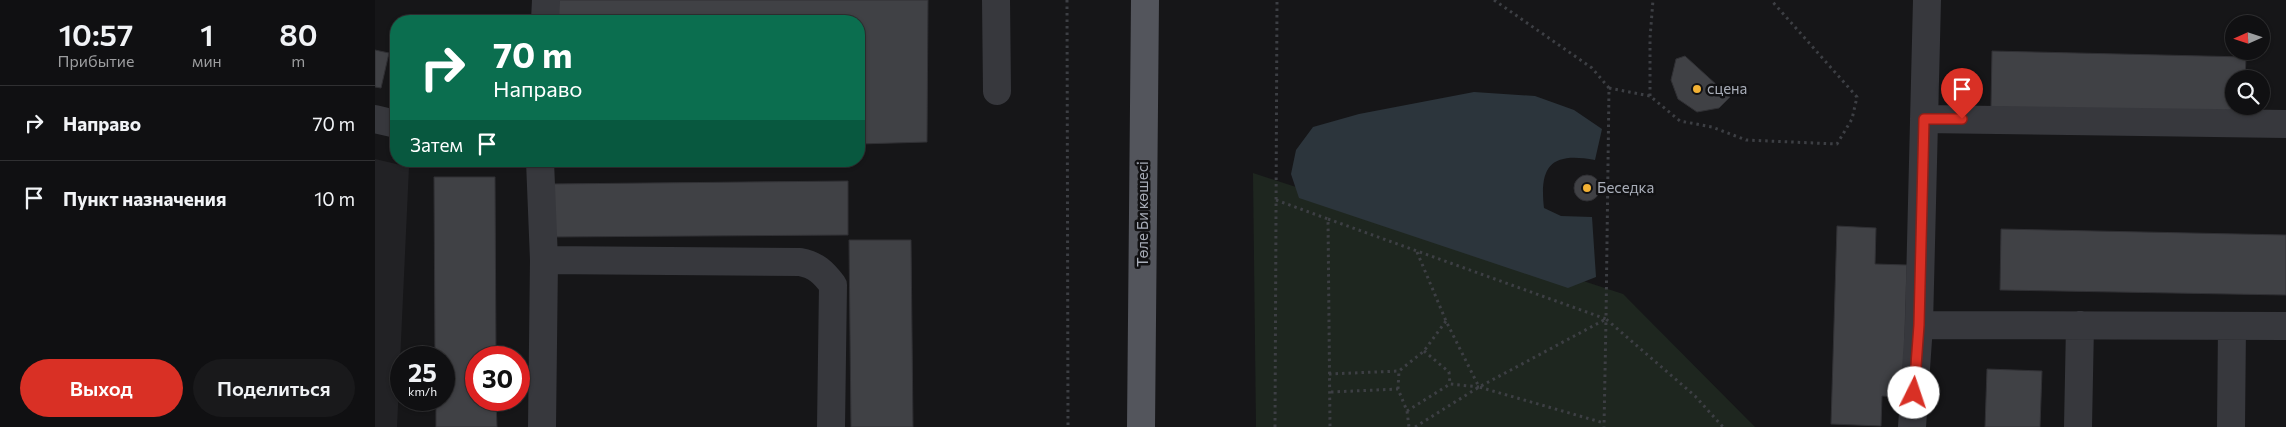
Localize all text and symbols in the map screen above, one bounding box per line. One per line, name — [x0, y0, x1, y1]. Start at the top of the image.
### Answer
text: 10:57 — [59, 15, 133, 52]
text: 1 — [200, 15, 214, 52]
text: 80 — [279, 15, 317, 52]
north arrow — [2225, 15, 2270, 60]
map controls — [2225, 15, 2270, 115]
text: 70 m — [493, 32, 573, 75]
icon: right — [410, 35, 475, 100]
text: Прибытие — [58, 51, 134, 70]
text: мин — [192, 51, 222, 70]
text: m — [291, 51, 305, 70]
pin — [1941, 68, 1983, 119]
button: search — [2225, 70, 2270, 115]
text: Направо — [493, 75, 583, 102]
icon: arrive — [1948, 75, 1976, 103]
place label: сцена — [1707, 79, 1747, 97]
marker: сцена — [1691, 83, 1703, 95]
icon: right — [20, 109, 48, 137]
text: Направо — [63, 112, 141, 135]
text: 70 m — [312, 112, 355, 135]
icon: arrive — [473, 130, 501, 158]
text: Затем — [410, 133, 463, 156]
street label: Төле Би көшесі — [1133, 161, 1151, 267]
place label: Беседка — [1597, 178, 1654, 196]
marker: Беседка — [1581, 182, 1593, 194]
icon: arrive — [20, 184, 48, 212]
text: Пункт назначения — [63, 187, 226, 210]
text: 10 m — [314, 187, 355, 210]
speed limit sign: 30 — [465, 346, 530, 411]
text: 25 — [408, 357, 437, 387]
button: Выход — [20, 359, 183, 417]
button: Поделиться — [193, 359, 355, 417]
position arrow — [1887, 366, 1939, 418]
text: km/h — [408, 384, 437, 398]

